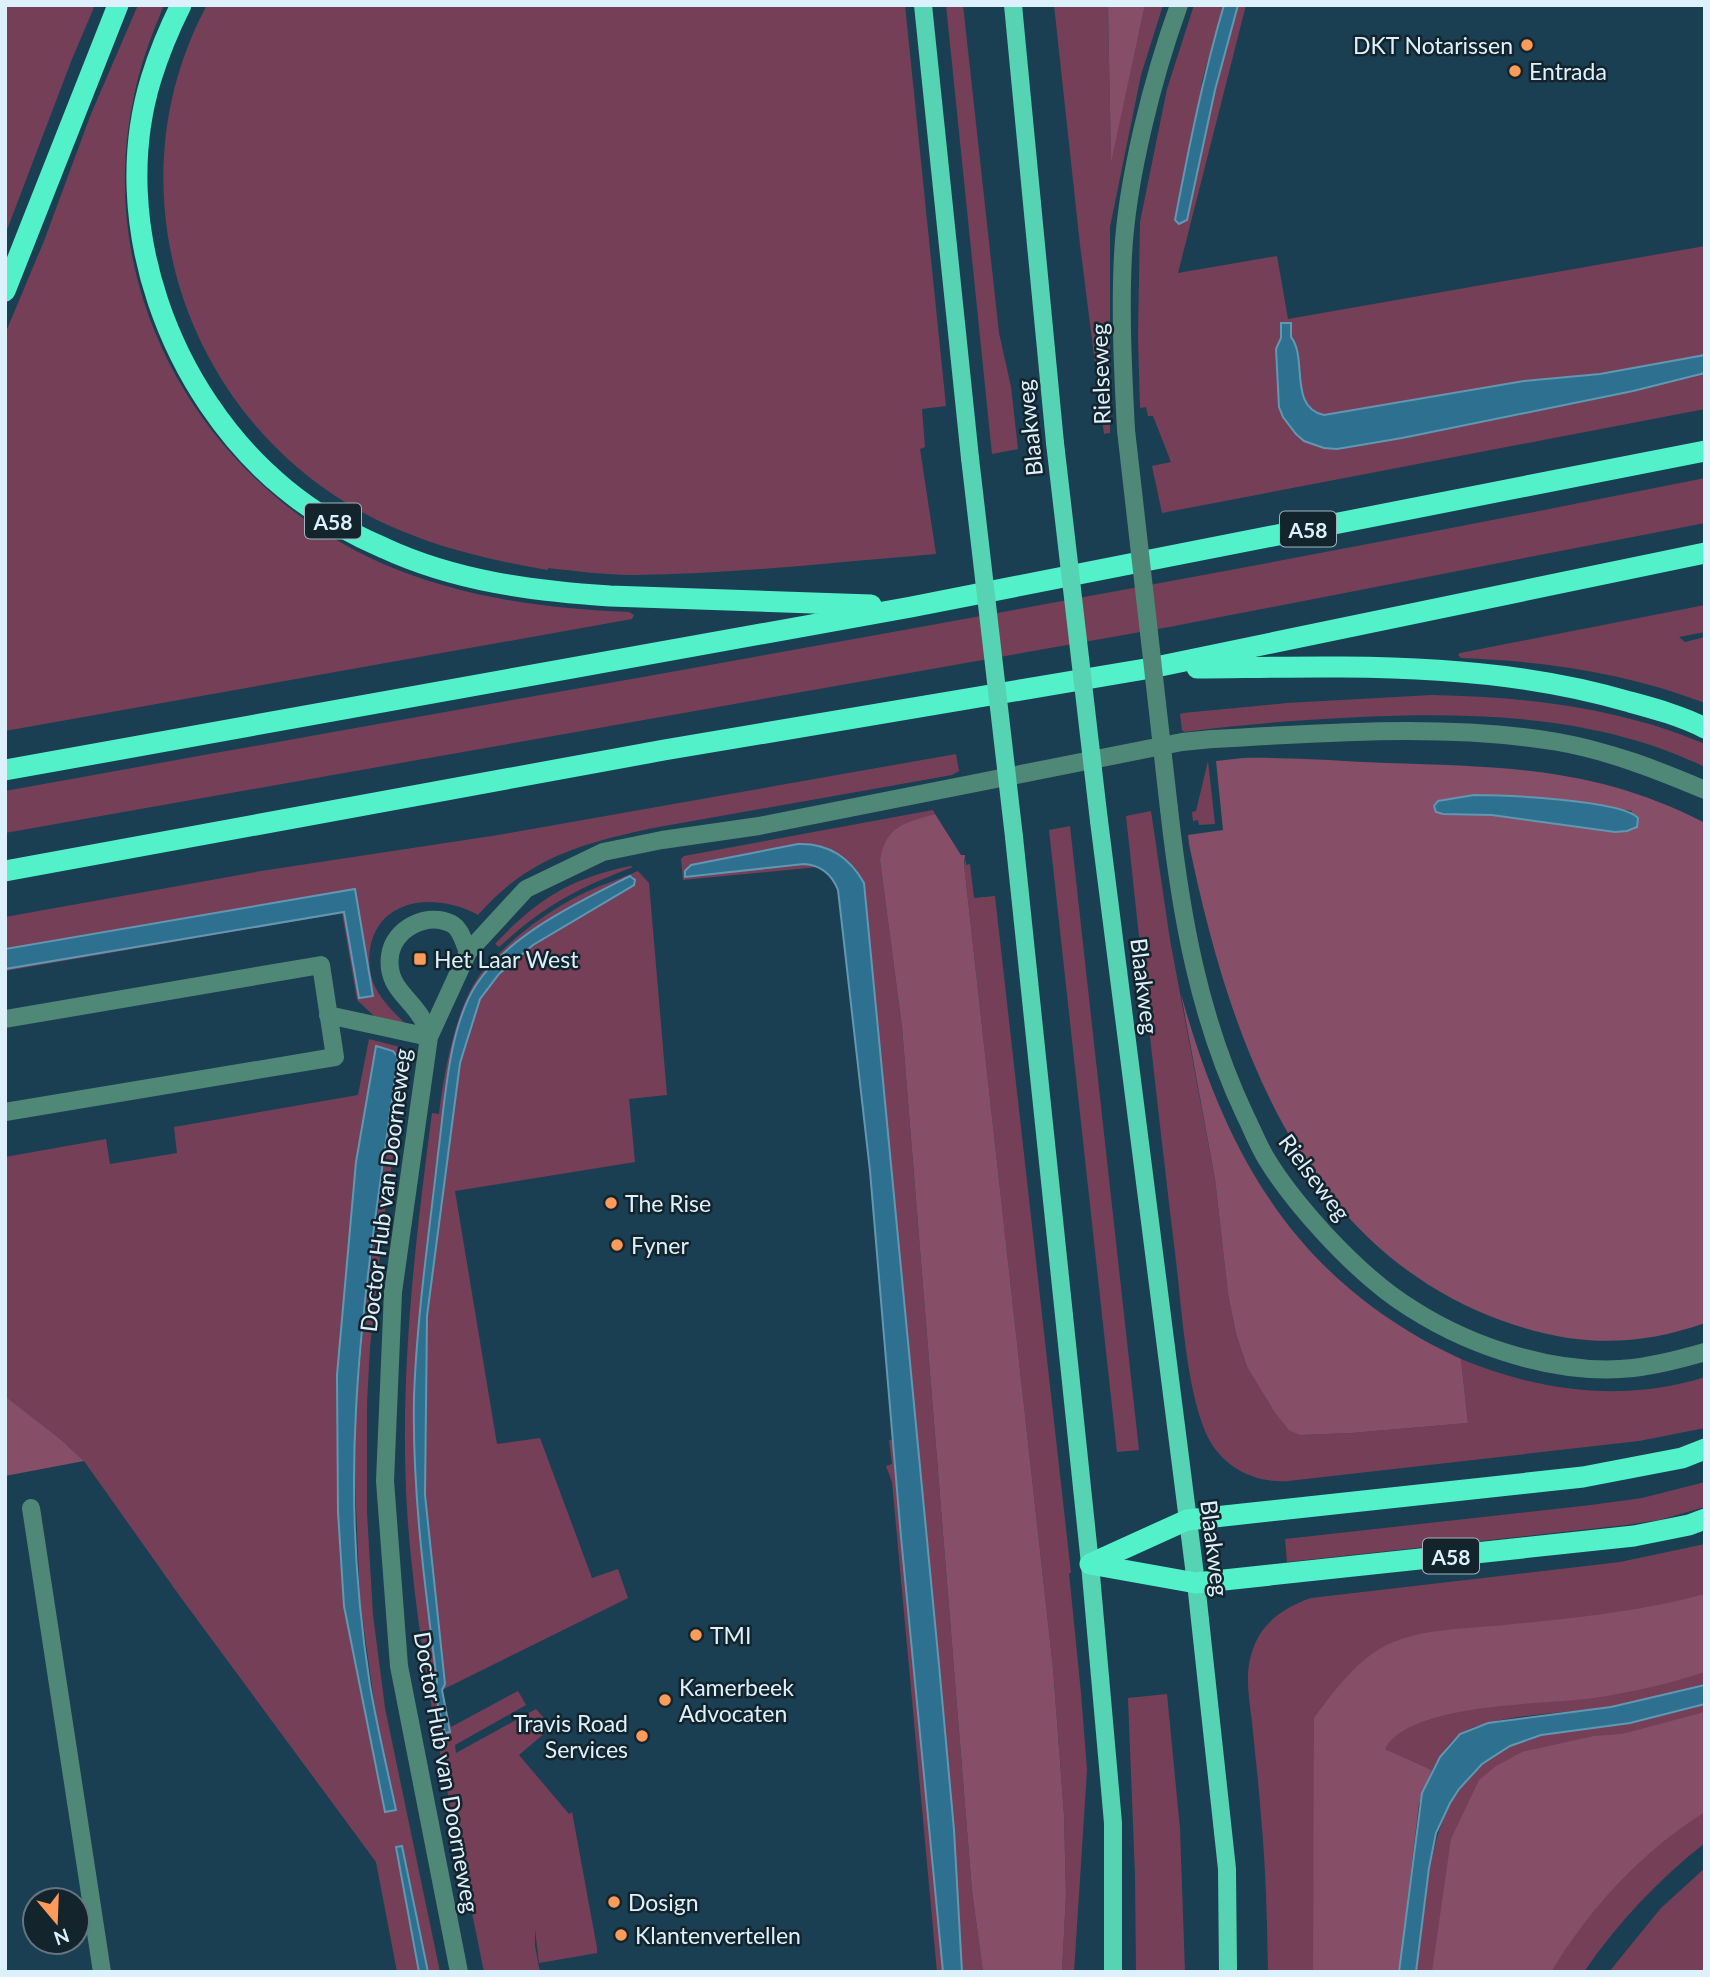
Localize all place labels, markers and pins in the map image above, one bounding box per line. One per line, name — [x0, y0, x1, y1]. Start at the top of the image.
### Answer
place label: DKT Notarissen — [1353, 31, 1513, 59]
marker: DKT Notarissen — [1519, 37, 1535, 53]
place label: Entrada — [1529, 57, 1607, 85]
marker: Entrada — [1507, 63, 1523, 79]
place label: Het Laar West — [434, 945, 579, 973]
marker: Het Laar West — [412, 951, 428, 967]
place label: The Rise — [625, 1189, 711, 1217]
marker: The Rise — [603, 1195, 619, 1211]
place label: Fyner — [631, 1231, 689, 1259]
marker: Fyner — [609, 1237, 625, 1253]
place label: TMI — [710, 1621, 751, 1649]
marker: TMI — [688, 1627, 704, 1643]
place label: Kamerbeek Advocaten — [679, 1673, 794, 1727]
marker: Kamerbeek Advocaten — [657, 1692, 673, 1708]
place label: Travis Road Services — [513, 1709, 628, 1763]
marker: Travis Road Services — [634, 1728, 650, 1744]
place label: Dosign — [628, 1888, 699, 1916]
marker: Dosign — [606, 1894, 622, 1910]
place label: Klantenvertellen — [635, 1921, 801, 1949]
marker: Klantenvertellen — [613, 1927, 629, 1943]

